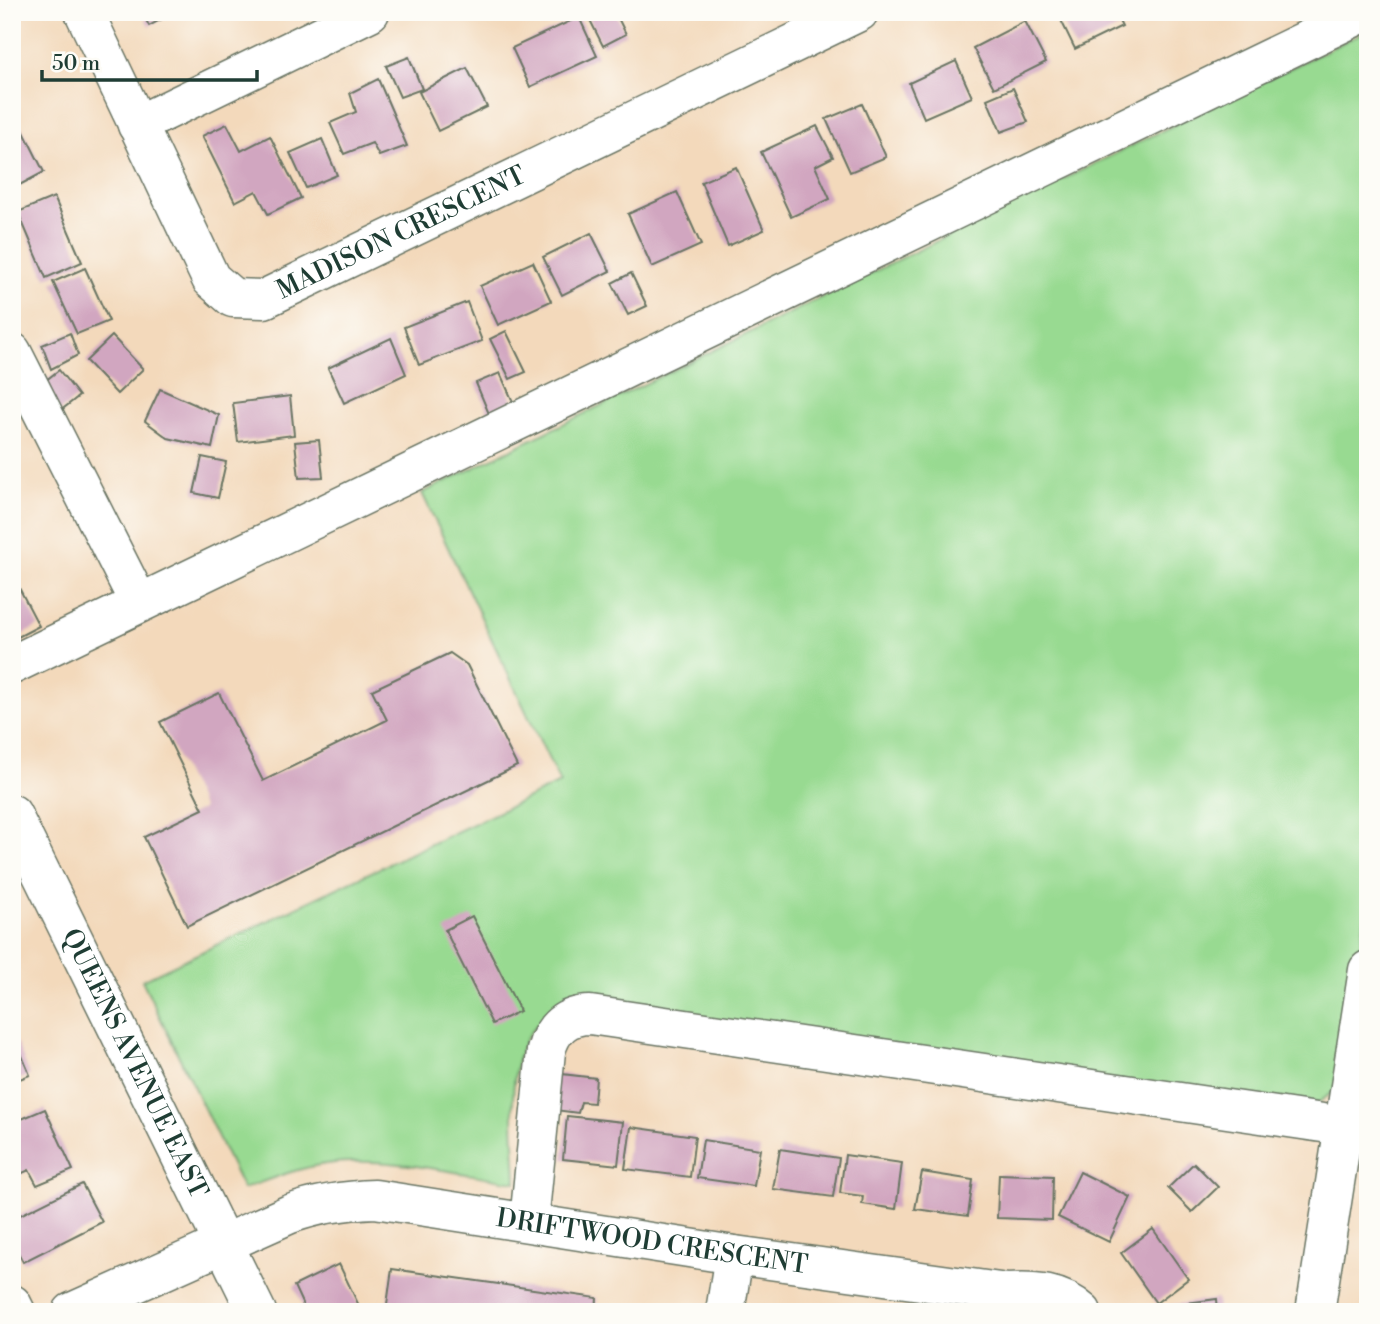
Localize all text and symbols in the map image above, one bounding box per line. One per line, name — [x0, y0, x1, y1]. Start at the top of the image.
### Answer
scale bar — [42, 38, 257, 82]
text: 50 m — [52, 51, 100, 77]
street label: MADISON CRESCENT — [271, 159, 531, 307]
street label: QUEENS AVENUE EAST — [55, 923, 215, 1204]
street label: DRIFTWOOD CRESCENT — [494, 1202, 810, 1281]

